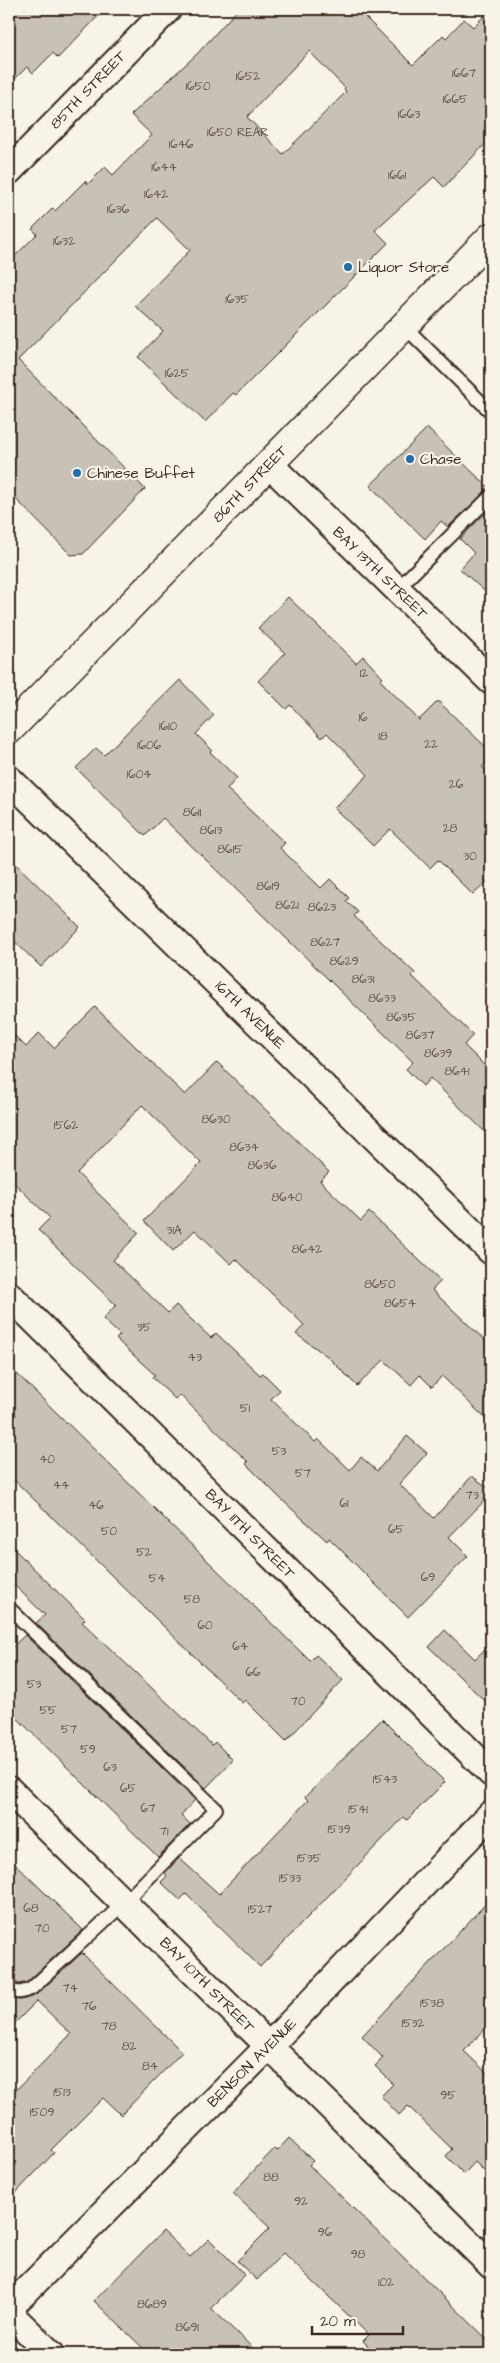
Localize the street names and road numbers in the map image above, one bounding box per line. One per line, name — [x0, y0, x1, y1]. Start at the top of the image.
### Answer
street label: 85TH STREET — [45, 46, 131, 134]
street label: 86TH STREET — [208, 440, 293, 527]
street label: BAY 13TH STREET — [328, 522, 433, 624]
street label: 16TH AVENUE — [210, 976, 290, 1054]
street label: BAY 11TH STREET — [200, 1484, 300, 1584]
street label: BAY 10TH STREET — [155, 1933, 260, 2038]
street label: BENSON AVENUE — [203, 2014, 301, 2112]

